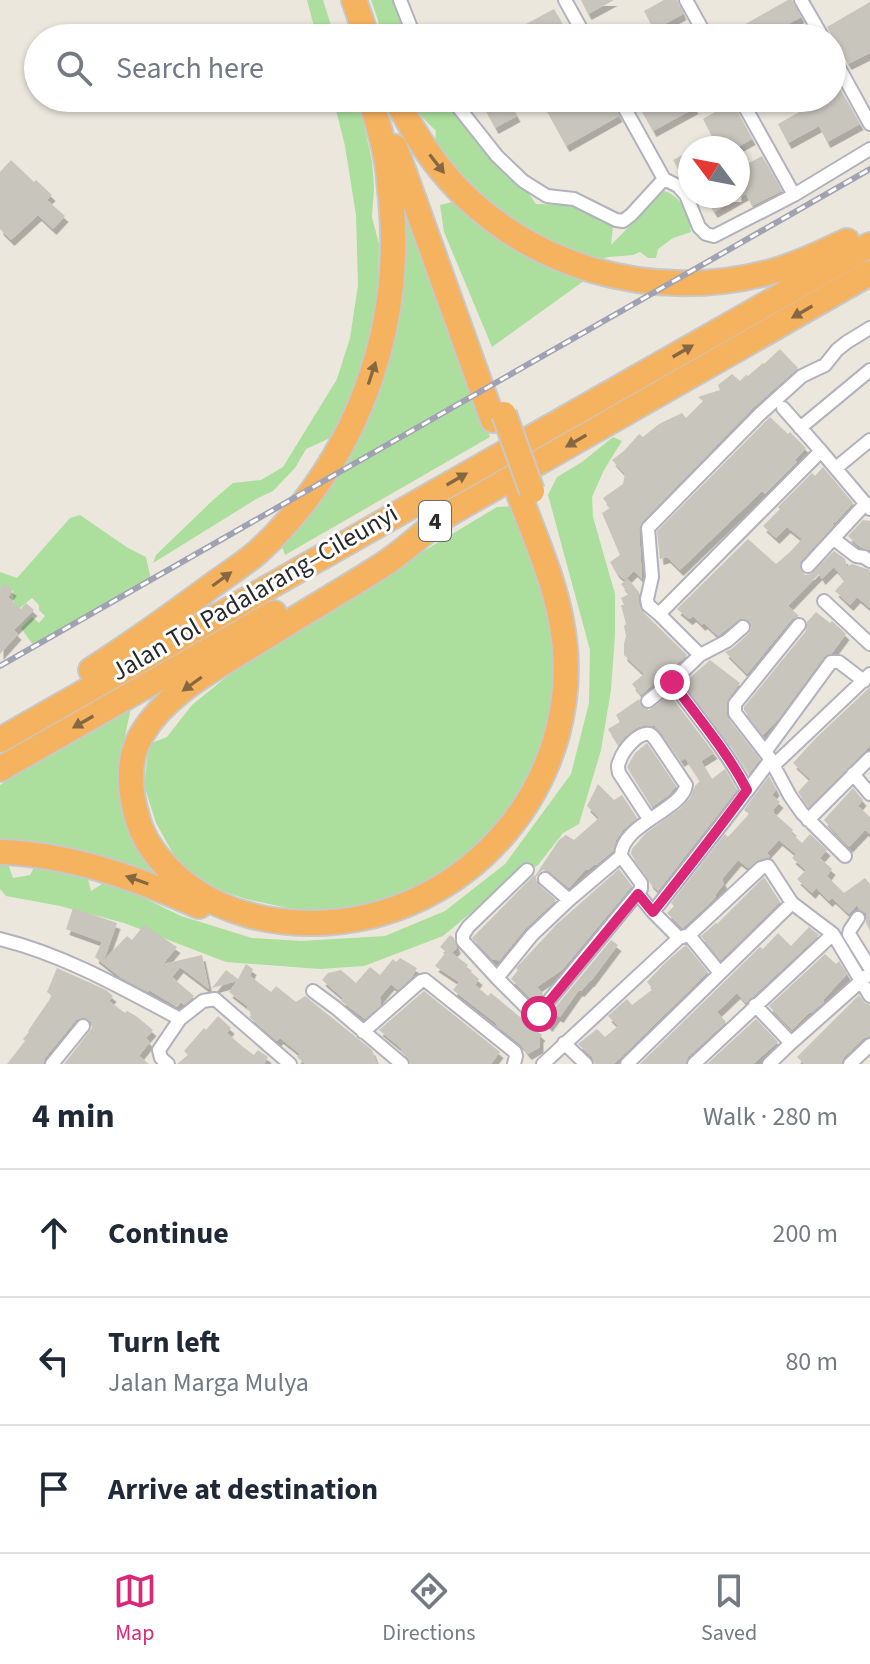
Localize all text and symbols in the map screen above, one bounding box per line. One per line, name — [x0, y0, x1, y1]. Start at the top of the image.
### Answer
search box — [24, 24, 846, 112]
icon: search — [52, 46, 96, 90]
text: Search here — [116, 47, 264, 90]
north arrow — [678, 136, 750, 208]
one-way arrow — [428, 154, 444, 174]
one-way arrow — [791, 305, 813, 319]
one-way arrow — [672, 344, 694, 358]
one-way arrow — [367, 361, 379, 385]
one-way arrow — [565, 434, 588, 448]
one-way arrow — [446, 472, 468, 486]
street label: Jalan Tol Padalarang–Cileunyi — [104, 495, 405, 690]
road number: 4 — [419, 501, 451, 541]
one-way arrow — [211, 571, 232, 587]
route end — [654, 664, 690, 700]
one-way arrow — [181, 676, 202, 691]
one-way arrow — [72, 715, 94, 729]
one-way arrow — [124, 874, 148, 886]
route start — [521, 996, 557, 1032]
text: 4 min — [32, 1092, 115, 1141]
text: Walk · 280 m — [703, 1098, 838, 1135]
icon: ahead — [32, 1211, 76, 1255]
text: Continue — [108, 1212, 229, 1255]
text: 200 m — [772, 1215, 838, 1252]
text: Turn left — [108, 1321, 220, 1364]
icon: left — [32, 1339, 76, 1383]
text: 80 m — [785, 1343, 838, 1380]
text: Jalan Marga Mulya — [108, 1364, 309, 1401]
icon: arrive — [32, 1467, 76, 1511]
text: Arrive at destination — [108, 1468, 378, 1511]
tab: Map — [113, 1569, 157, 1649]
tab: Directions — [382, 1569, 475, 1649]
tab: Saved — [701, 1569, 757, 1649]

